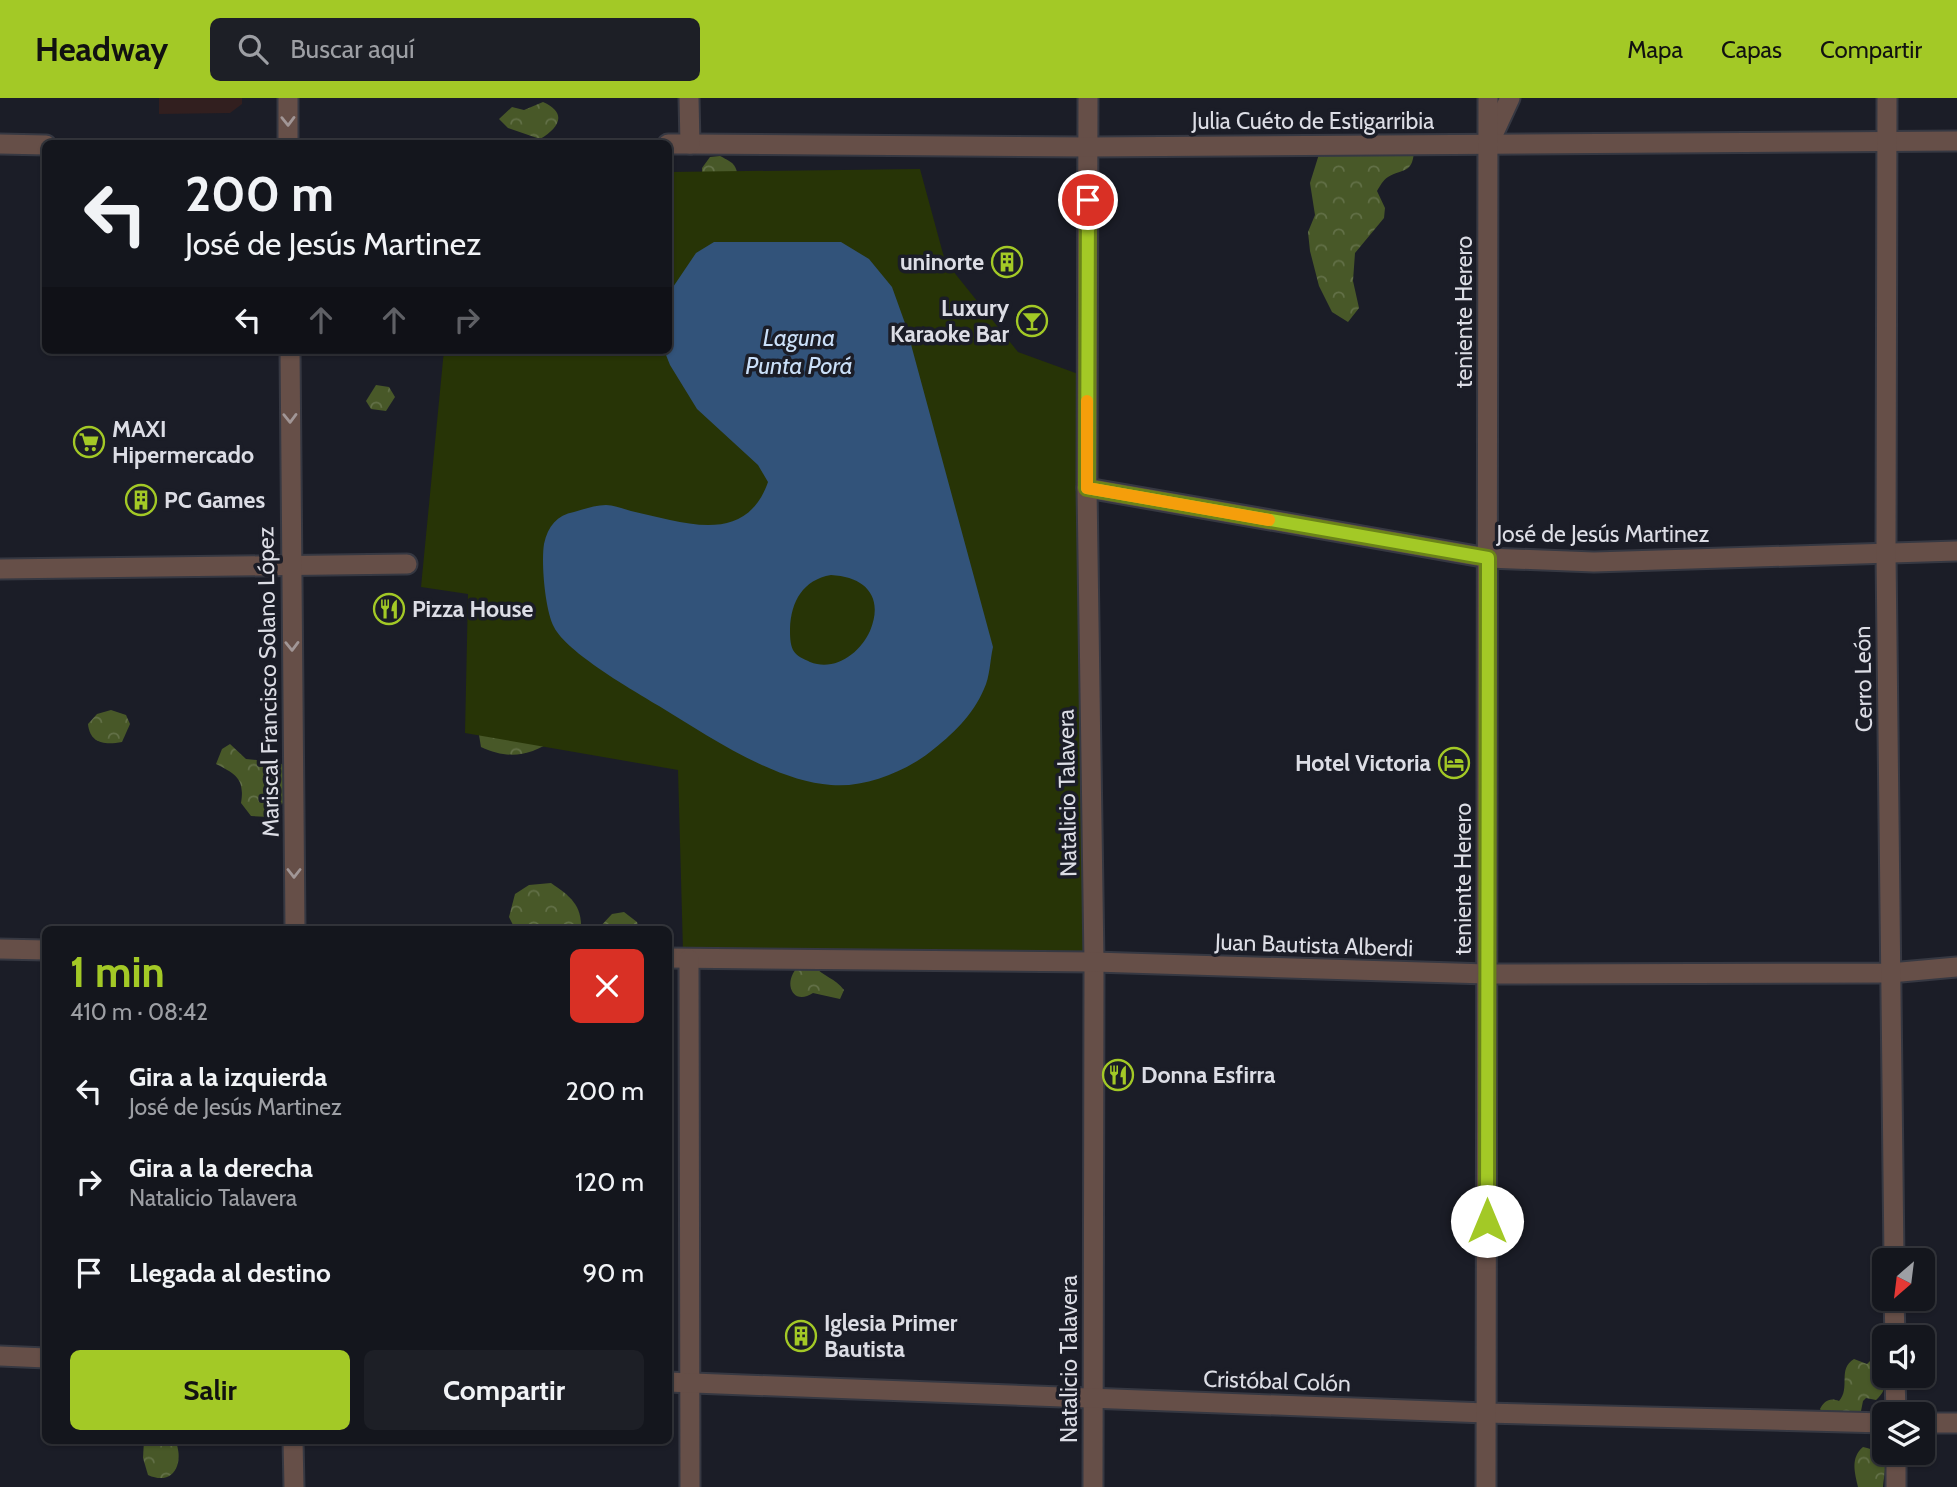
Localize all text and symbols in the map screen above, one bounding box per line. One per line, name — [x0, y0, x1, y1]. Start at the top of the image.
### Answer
search box — [210, 18, 700, 81]
text: Headway — [35, 29, 168, 69]
icon: search — [234, 30, 272, 68]
text: Buscar aquí — [290, 33, 414, 65]
text: Mapa — [1627, 35, 1683, 64]
text: Capas — [1721, 35, 1782, 64]
text: Compartir — [1820, 35, 1922, 64]
street label: Julia Cuéto de Estigarribia — [1191, 107, 1434, 135]
one-way arrow — [280, 116, 296, 127]
text: 200 m — [185, 164, 334, 223]
icon: left — [70, 168, 161, 259]
pin — [1058, 170, 1118, 230]
icon: arrive — [1069, 181, 1107, 219]
text: José de Jesús Martinez — [185, 224, 481, 263]
street label: teniente Herero — [1450, 236, 1478, 388]
building icon: uninorte — [990, 245, 1024, 279]
place label: uninorte — [900, 248, 984, 276]
place label: Luxury Karaoke Bar — [890, 294, 1010, 348]
icon: left — [229, 301, 267, 339]
icon: ahead — [302, 301, 340, 339]
icon: ahead — [375, 301, 413, 339]
icon: right — [448, 301, 486, 339]
bar icon: Luxury Karaoke Bar — [1015, 304, 1049, 338]
water label: Laguna Punta Porá — [745, 323, 853, 380]
one-way arrow — [282, 413, 298, 424]
place label: MAXI Hipermercado — [112, 415, 254, 469]
supermarket icon: MAXI Hipermercado — [72, 425, 106, 459]
building icon: PC Games — [124, 483, 158, 517]
place label: PC Games — [164, 486, 265, 514]
street label: José de Jesús Martinez — [1496, 520, 1710, 548]
street label: Mariscal Francisco Solano López — [251, 526, 285, 838]
restaurant icon: Pizza House — [372, 592, 406, 626]
place label: Pizza House — [412, 595, 533, 623]
street label: Cerro León — [1848, 626, 1878, 732]
one-way arrow — [284, 641, 300, 651]
street label: Natalicio Talavera — [1052, 709, 1082, 877]
hotel icon: Hotel Victoria — [1437, 746, 1471, 780]
place label: Hotel Victoria — [1295, 749, 1432, 777]
street label: teniente Herero — [1449, 803, 1477, 955]
one-way arrow — [286, 868, 302, 879]
street label: Juan Bautista Alberdi — [1213, 928, 1414, 962]
text: 1 min — [70, 946, 165, 998]
button: close — [570, 949, 644, 1023]
text: 410 m · 08:42 — [70, 998, 208, 1026]
restaurant icon: Donna Esfirra — [1101, 1058, 1135, 1092]
text: Gira a la izquierda — [129, 1061, 327, 1093]
place label: Donna Esfirra — [1141, 1061, 1276, 1089]
icon: left — [70, 1072, 108, 1110]
text: 200 m — [565, 1075, 644, 1107]
text: José de Jesús Martinez — [129, 1093, 342, 1121]
text: Gira a la derecha — [129, 1152, 313, 1184]
icon: right — [70, 1163, 108, 1201]
text: 120 m — [575, 1166, 644, 1198]
text: Natalicio Talavera — [129, 1184, 297, 1212]
position arrow — [1450, 1184, 1524, 1258]
north arrow — [1872, 1248, 1936, 1311]
map controls — [1872, 1248, 1935, 1465]
icon: arrive — [70, 1254, 108, 1292]
text: Llegada al destino — [129, 1257, 331, 1289]
text: 90 m — [582, 1257, 644, 1289]
street label: Natalicio Talavera — [1055, 1275, 1083, 1443]
place label: Iglesia Primer Bautista — [824, 1309, 958, 1363]
building icon: Iglesia Primer Bautista — [784, 1319, 818, 1353]
button: sound — [1872, 1325, 1935, 1388]
button: Salir — [70, 1350, 350, 1430]
button: Compartir — [364, 1350, 644, 1430]
street label: Cristóbal Colón — [1203, 1364, 1351, 1398]
button: layers — [1872, 1402, 1935, 1465]

